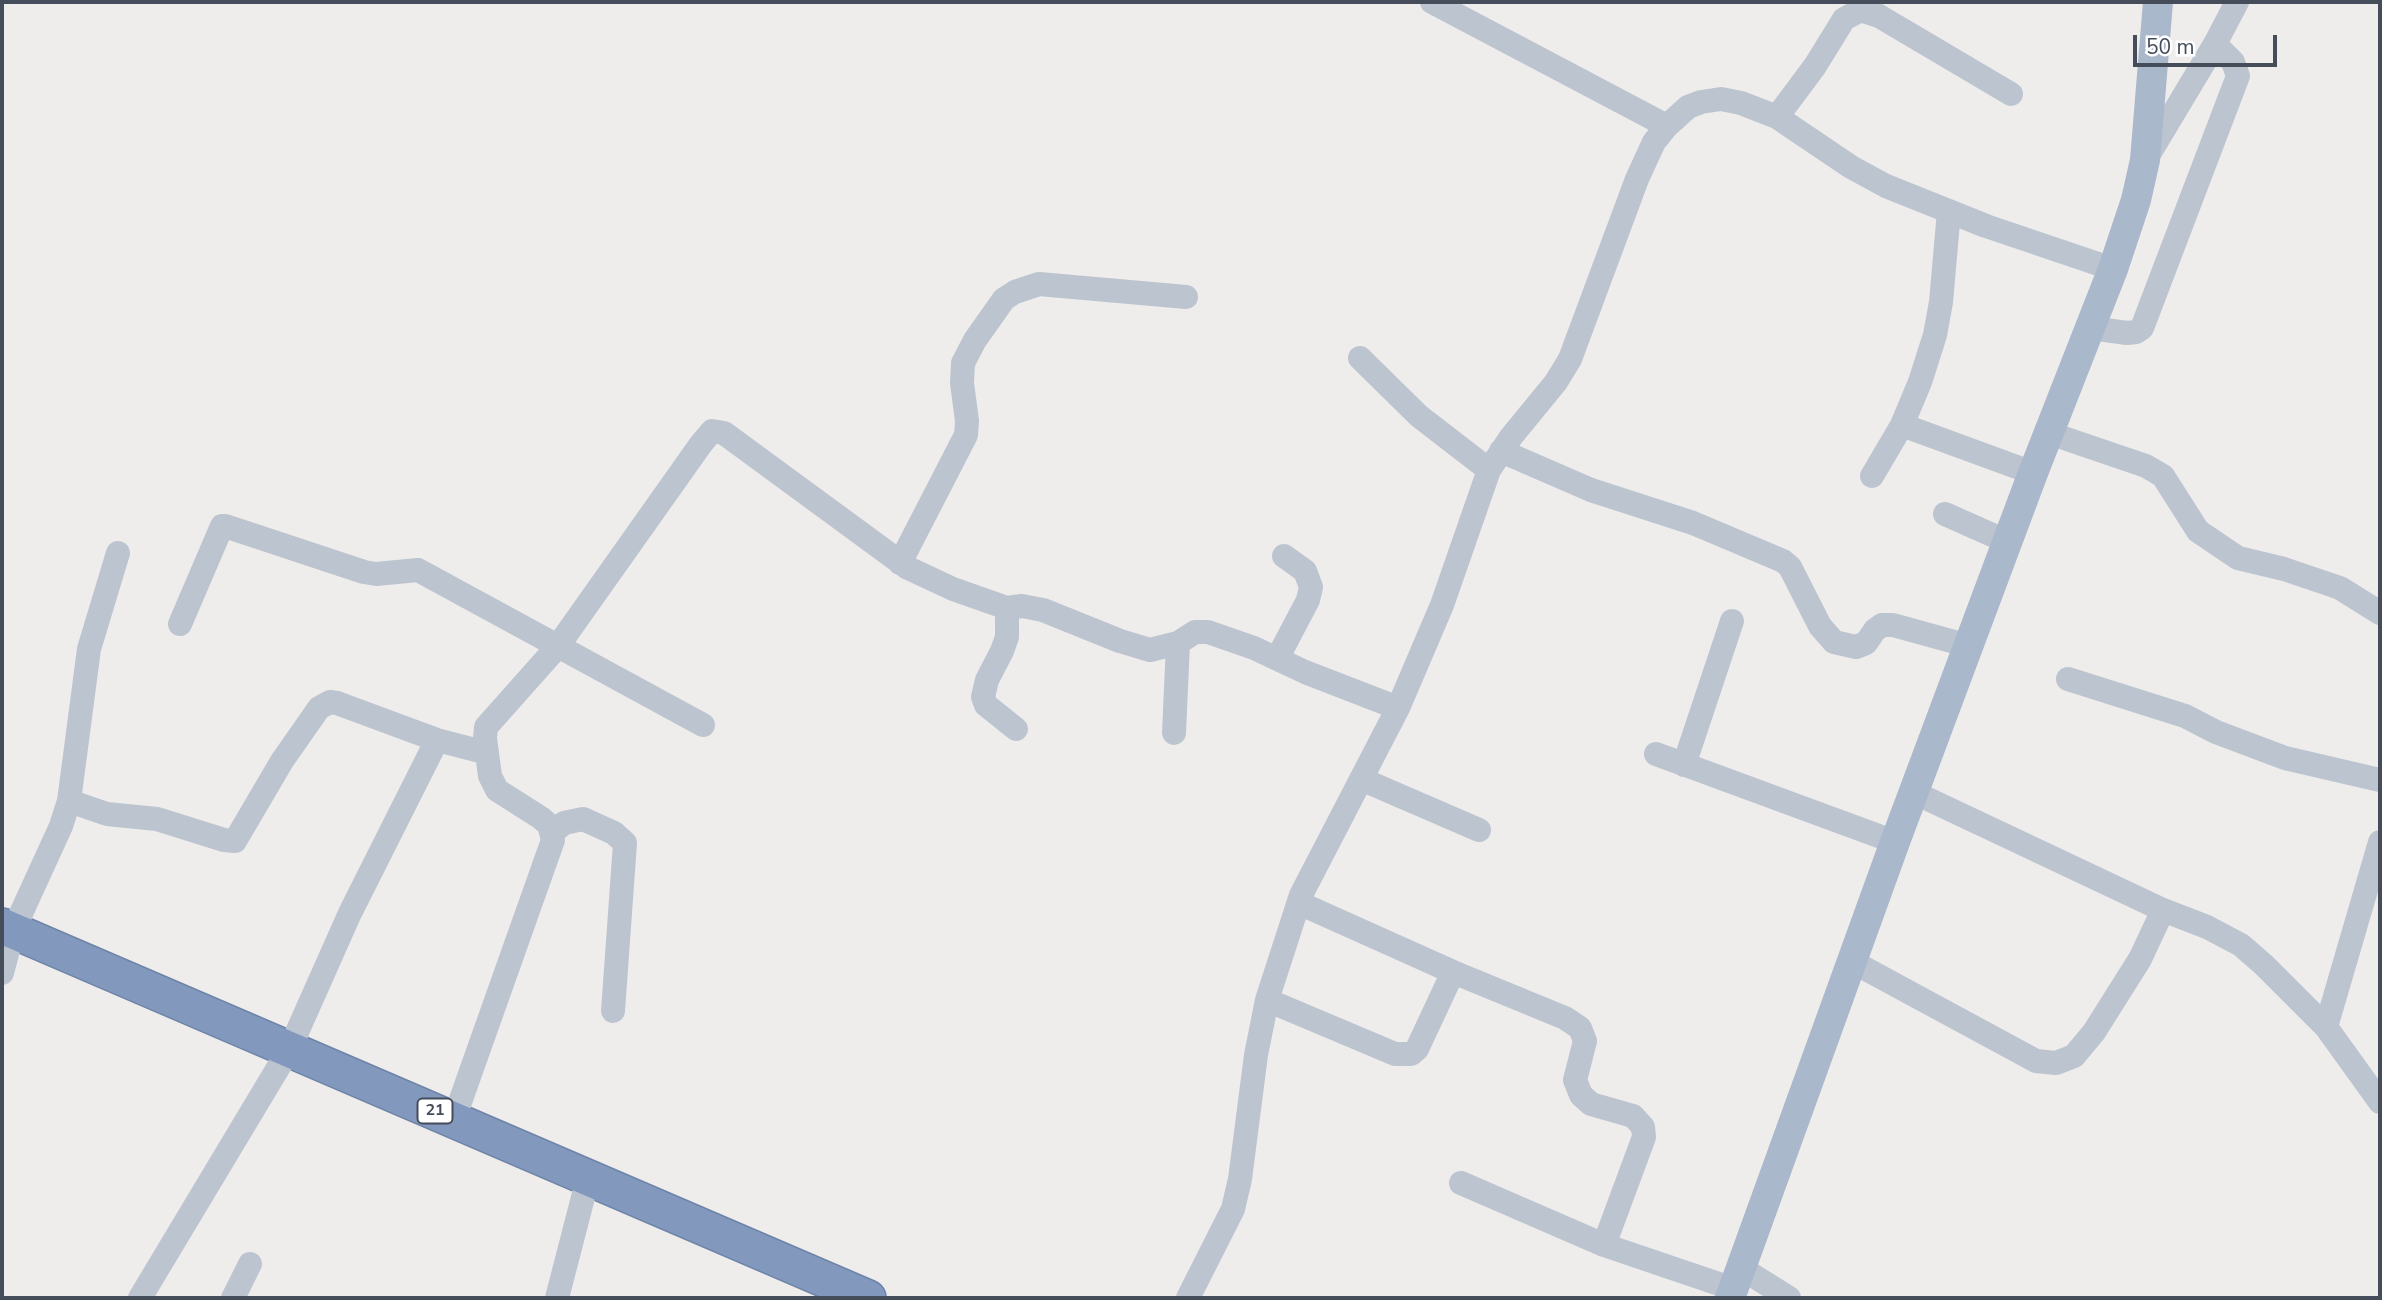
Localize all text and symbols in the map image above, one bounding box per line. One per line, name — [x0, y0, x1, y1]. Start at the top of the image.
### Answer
scale bar — [2137, 21, 2280, 65]
text: 50 m — [2146, 33, 2195, 61]
road number: 21 — [418, 1098, 452, 1124]

